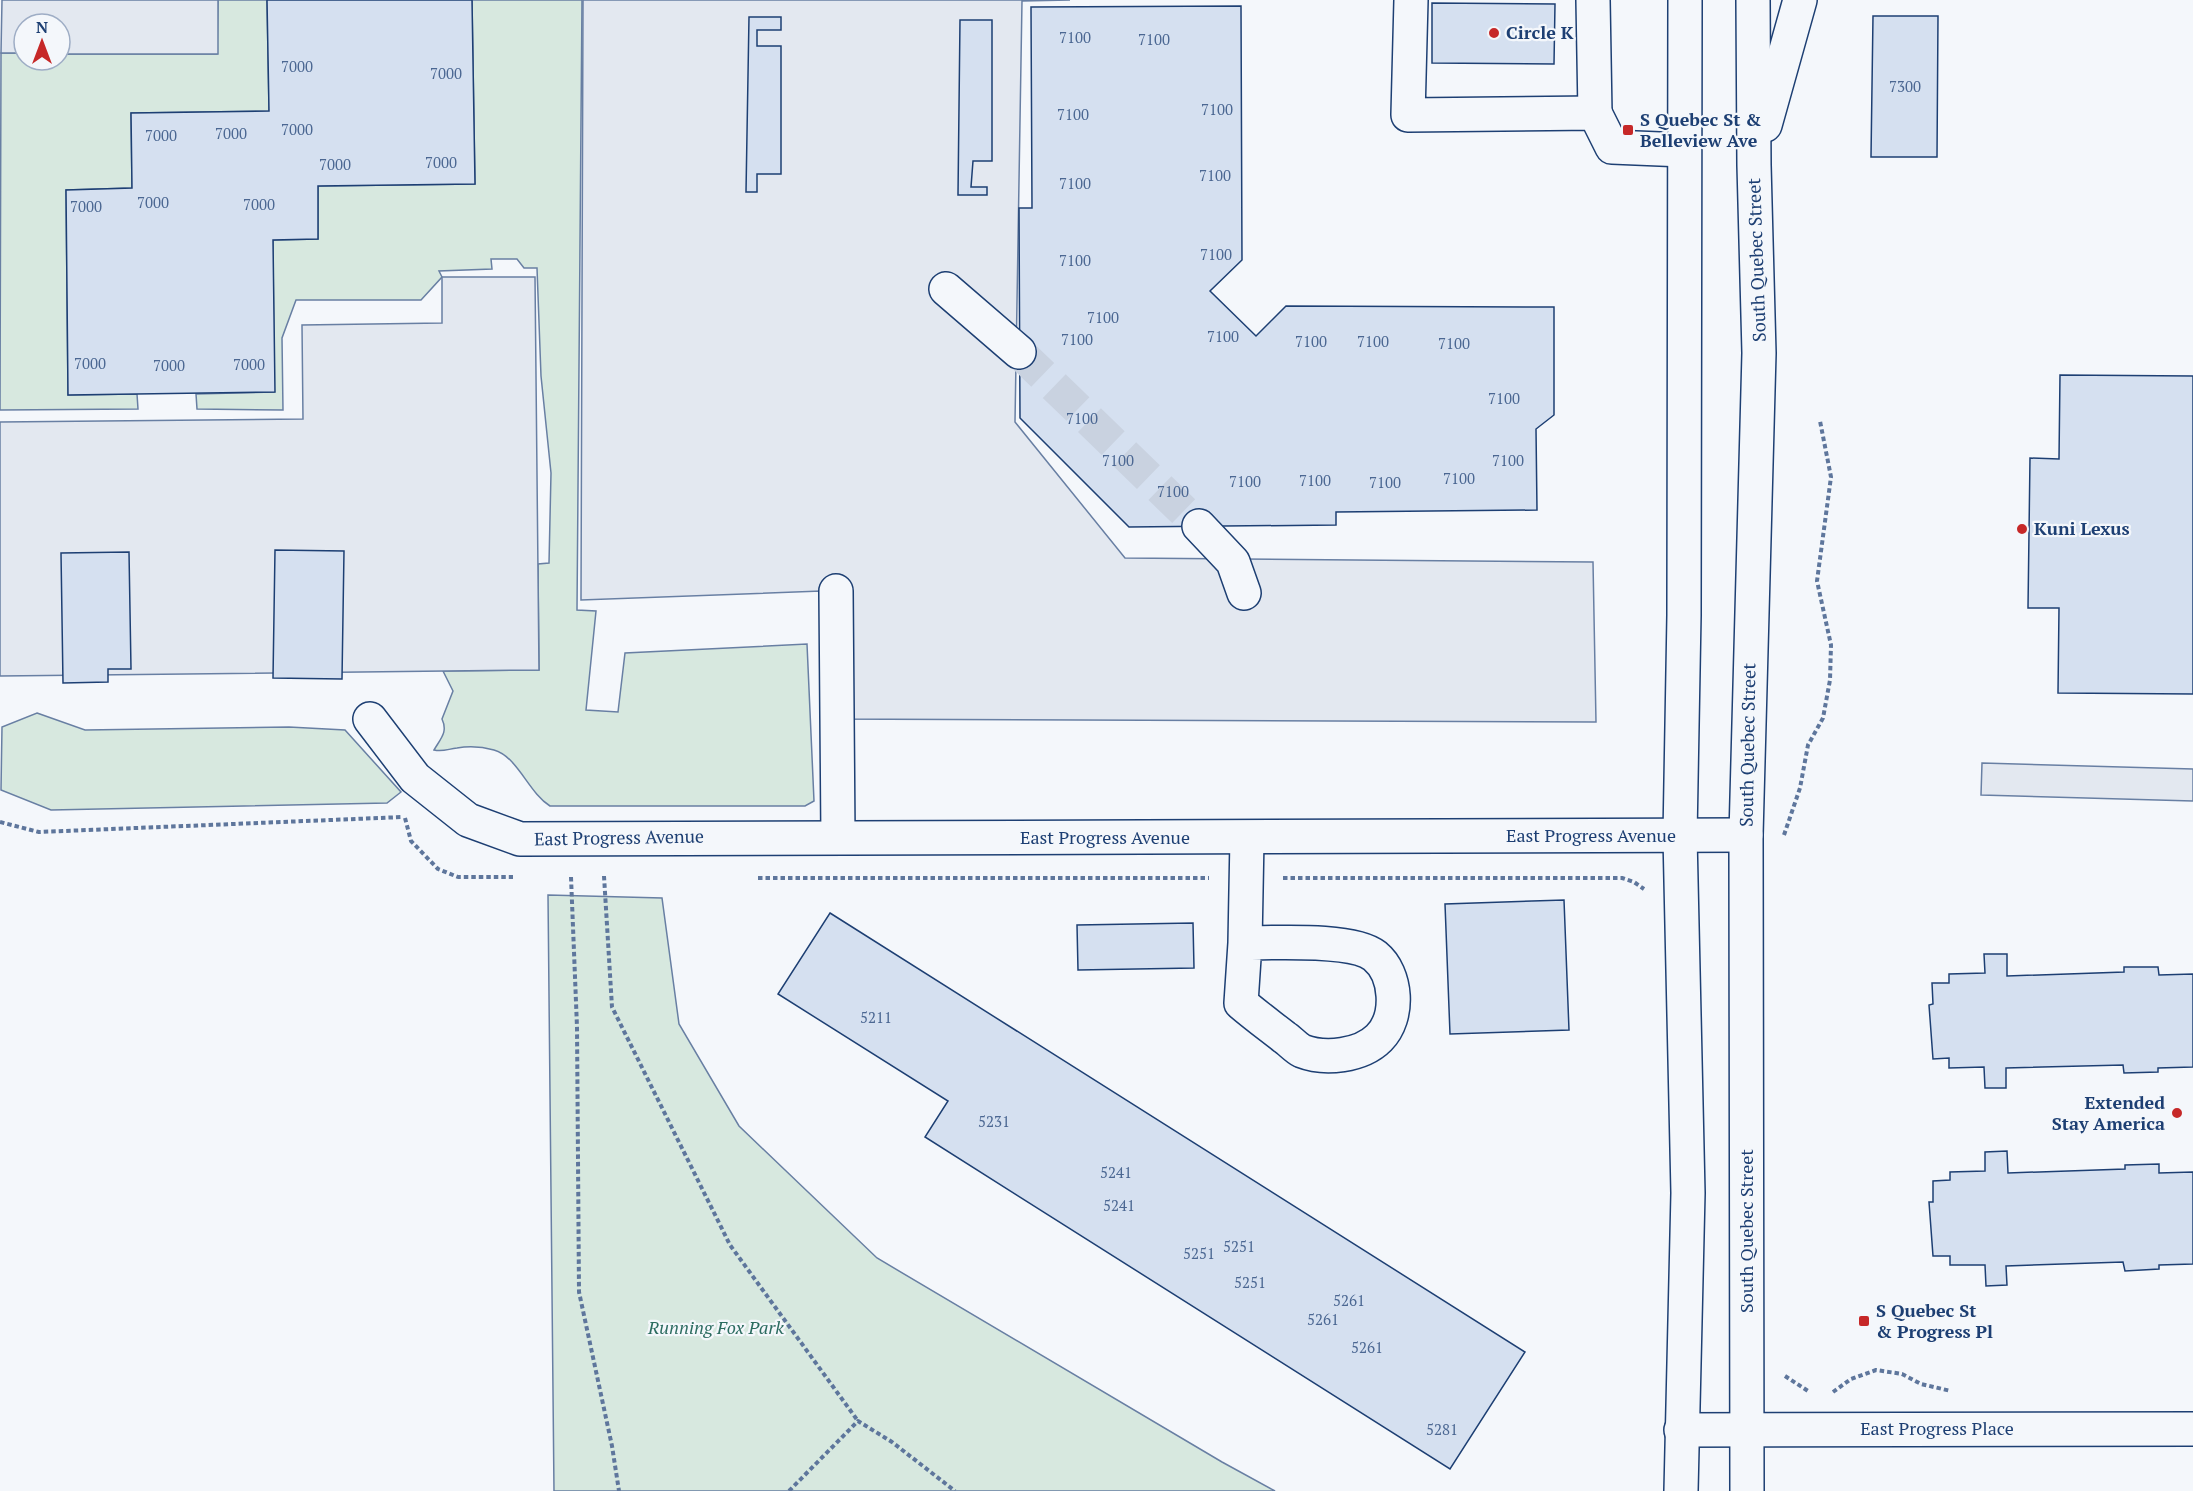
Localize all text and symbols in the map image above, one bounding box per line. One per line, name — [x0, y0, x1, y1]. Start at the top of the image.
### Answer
north arrow — [12, 12, 72, 72]
text: N — [36, 16, 48, 38]
place label: Circle K — [1506, 20, 1574, 44]
marker: Circle K — [1487, 26, 1501, 40]
house number: 7100 — [1059, 27, 1091, 47]
house number: 7100 — [1138, 29, 1170, 49]
house number: 7000 — [281, 56, 313, 76]
house number: 7000 — [430, 63, 462, 83]
house number: 7300 — [1889, 76, 1921, 96]
house number: 7100 — [1201, 99, 1233, 119]
house number: 7100 — [1057, 104, 1089, 124]
place label: S Quebec St & Belleview Ave — [1640, 107, 1761, 152]
house number: 7000 — [281, 119, 313, 139]
house number: 7000 — [215, 123, 247, 143]
marker: S Quebec St & Belleview Ave — [1621, 123, 1635, 137]
house number: 7000 — [145, 125, 177, 145]
house number: 7000 — [425, 152, 457, 172]
house number: 7000 — [319, 154, 351, 174]
house number: 7100 — [1199, 165, 1231, 185]
house number: 7100 — [1059, 173, 1091, 193]
street label: South Quebec Street — [1741, 177, 1771, 342]
house number: 7000 — [137, 192, 169, 212]
house number: 7000 — [243, 194, 275, 214]
house number: 7000 — [70, 196, 102, 216]
house number: 7100 — [1200, 244, 1232, 264]
house number: 7100 — [1059, 250, 1091, 270]
house number: 7100 — [1087, 307, 1119, 327]
house number: 7100 — [1207, 326, 1239, 346]
house number: 7100 — [1061, 329, 1093, 349]
house number: 7100 — [1295, 331, 1327, 351]
house number: 7100 — [1357, 331, 1389, 351]
house number: 7100 — [1438, 333, 1470, 353]
house number: 7000 — [74, 353, 106, 373]
house number: 7000 — [233, 354, 265, 374]
house number: 7000 — [153, 355, 185, 375]
house number: 7100 — [1488, 388, 1520, 408]
house number: 7100 — [1066, 408, 1098, 428]
house number: 7100 — [1102, 450, 1134, 470]
house number: 7100 — [1492, 450, 1524, 470]
house number: 7100 — [1443, 468, 1475, 488]
house number: 7100 — [1299, 470, 1331, 490]
house number: 7100 — [1229, 471, 1261, 491]
house number: 7100 — [1369, 472, 1401, 492]
house number: 7100 — [1157, 481, 1189, 501]
place label: Kuni Lexus — [2034, 516, 2130, 540]
marker: Kuni Lexus — [2015, 522, 2029, 536]
street label: South Quebec Street — [1734, 663, 1760, 827]
street label: East Progress Avenue — [1506, 823, 1676, 847]
street label: East Progress Avenue — [534, 824, 704, 850]
street label: East Progress Avenue — [1020, 825, 1190, 849]
house number: 5211 — [860, 1007, 892, 1027]
place label: Extended Stay America — [2052, 1090, 2165, 1135]
marker: Extended Stay America — [2170, 1106, 2184, 1120]
house number: 5231 — [978, 1111, 1010, 1131]
street label: South Quebec Street — [1734, 1149, 1758, 1313]
house number: 5241 — [1100, 1162, 1132, 1182]
house number: 5241 — [1103, 1195, 1135, 1215]
house number: 5251 — [1223, 1236, 1255, 1256]
house number: 5251 — [1183, 1243, 1215, 1263]
house number: 5251 — [1234, 1272, 1266, 1292]
house number: 5261 — [1333, 1290, 1365, 1310]
place label: S Quebec St & Progress Pl — [1876, 1298, 1993, 1343]
house number: 5261 — [1307, 1309, 1339, 1329]
marker: S Quebec St & Progress Pl — [1857, 1314, 1871, 1328]
park label: Running Fox Park — [647, 1315, 784, 1339]
house number: 5261 — [1351, 1337, 1383, 1357]
street label: East Progress Place — [1860, 1416, 2014, 1440]
house number: 5281 — [1426, 1419, 1458, 1439]

